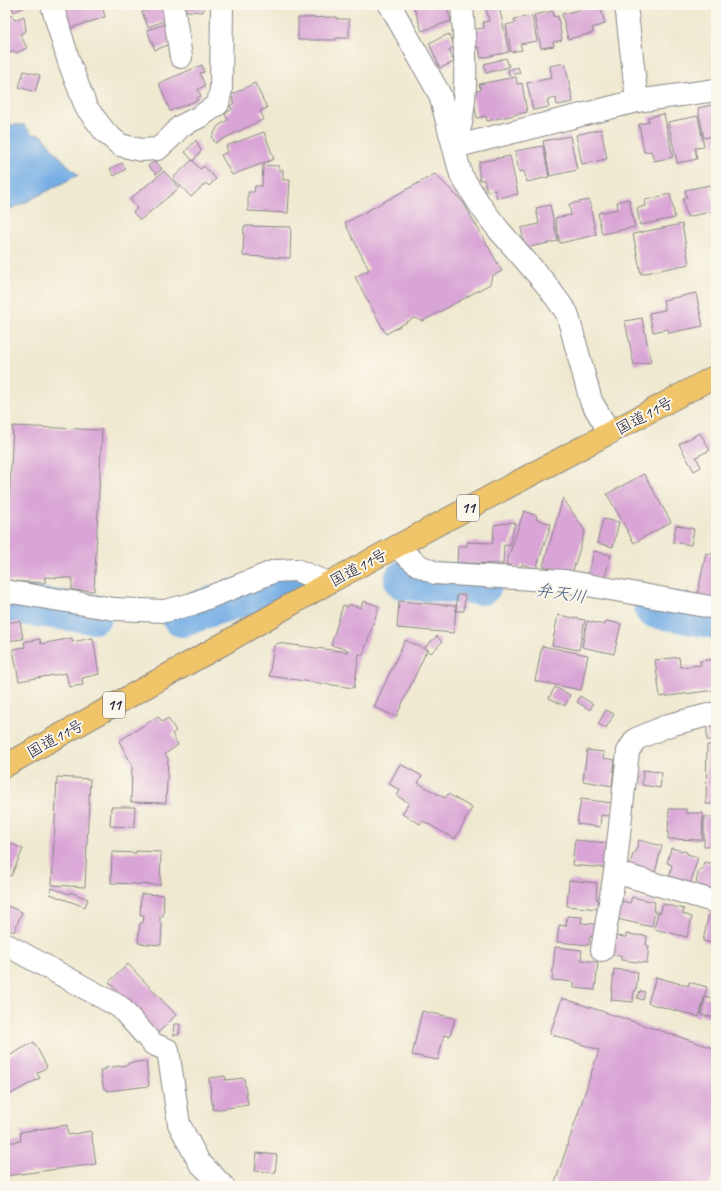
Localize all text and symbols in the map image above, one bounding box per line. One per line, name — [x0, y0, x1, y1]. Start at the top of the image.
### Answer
street label: 国道11号 — [612, 392, 677, 439]
road number: 11 — [457, 495, 479, 521]
street label: 国道11号 — [326, 544, 391, 591]
water label: 弁天川 — [534, 579, 588, 608]
road number: 11 — [103, 692, 125, 718]
street label: 国道11号 — [23, 715, 88, 763]

